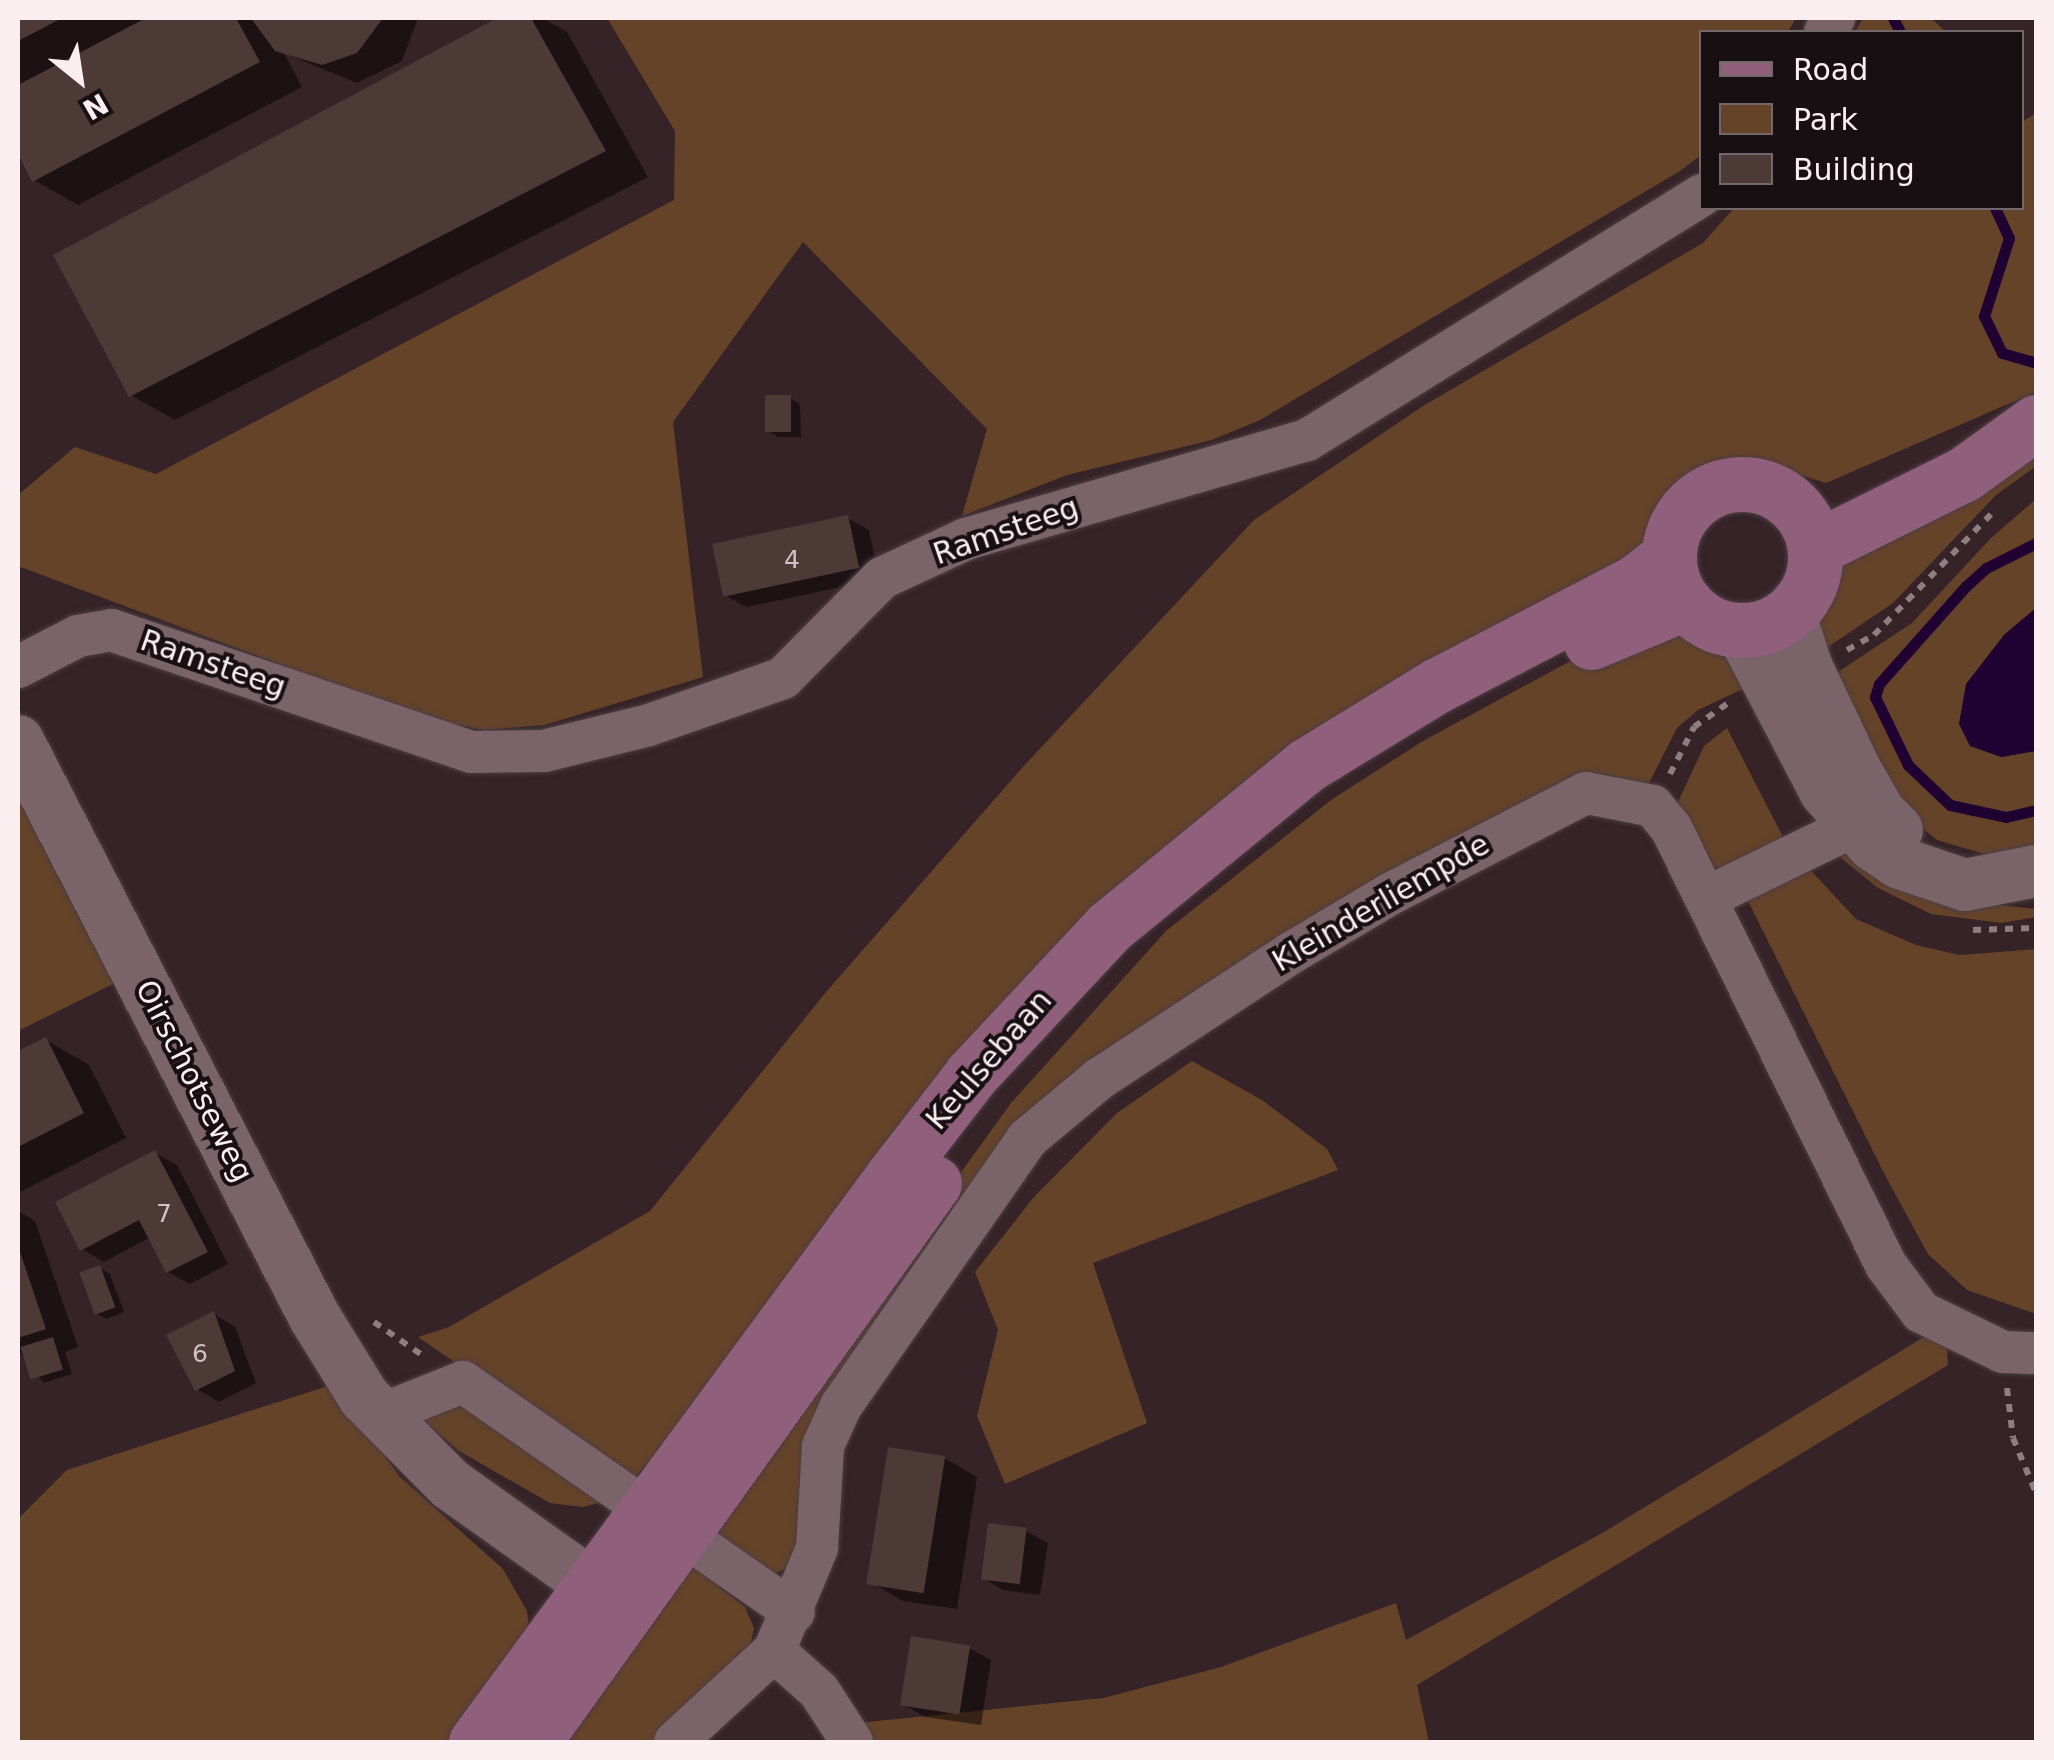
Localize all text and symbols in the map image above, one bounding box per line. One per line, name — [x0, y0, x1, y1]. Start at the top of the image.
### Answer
north arrow — [30, 30, 130, 130]
legend — [1699, 30, 2024, 210]
text: Road — [1793, 52, 1868, 87]
text: N — [77, 86, 114, 127]
text: Park — [1793, 102, 1858, 137]
text: Building — [1793, 152, 1915, 187]
street label: Ramsteeg — [929, 489, 1083, 573]
house number: 4 — [784, 545, 800, 575]
street label: Ramsteeg — [136, 622, 290, 706]
street label: Kleinderliempde — [1266, 826, 1496, 980]
street label: Oirschotseweg — [128, 974, 260, 1188]
street label: Keulsebaan — [919, 983, 1059, 1137]
house number: 7 — [156, 1199, 172, 1229]
house number: 6 — [192, 1339, 208, 1369]

